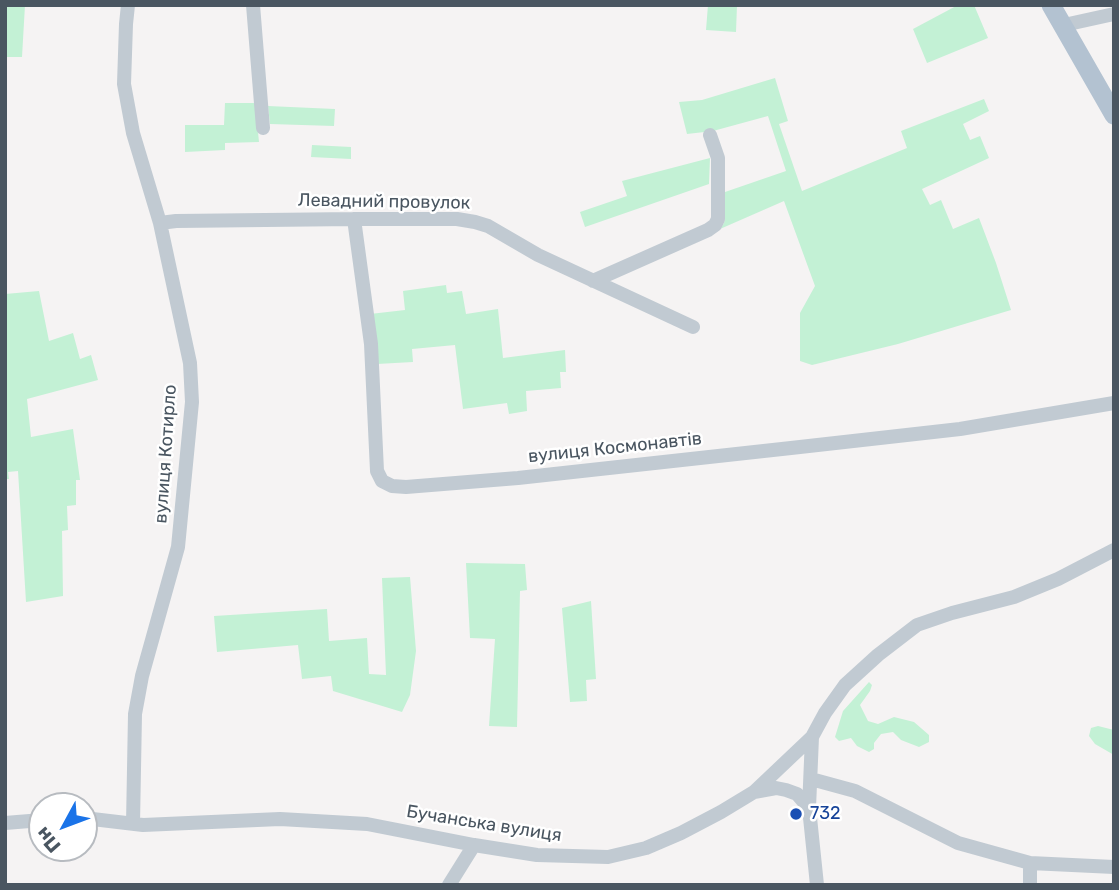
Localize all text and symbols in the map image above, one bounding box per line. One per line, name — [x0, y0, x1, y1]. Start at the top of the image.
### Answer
street label: Левадний провулок — [298, 190, 470, 214]
street label: вулиця Котирло — [150, 384, 182, 524]
street label: вулиця Космонавтів — [527, 428, 703, 468]
north arrow — [28, 792, 98, 862]
street label: Бучанська вулиця — [405, 801, 563, 847]
place label: 732 — [810, 803, 841, 825]
marker: 732 — [788, 806, 804, 822]
text: Пн — [31, 822, 66, 857]

